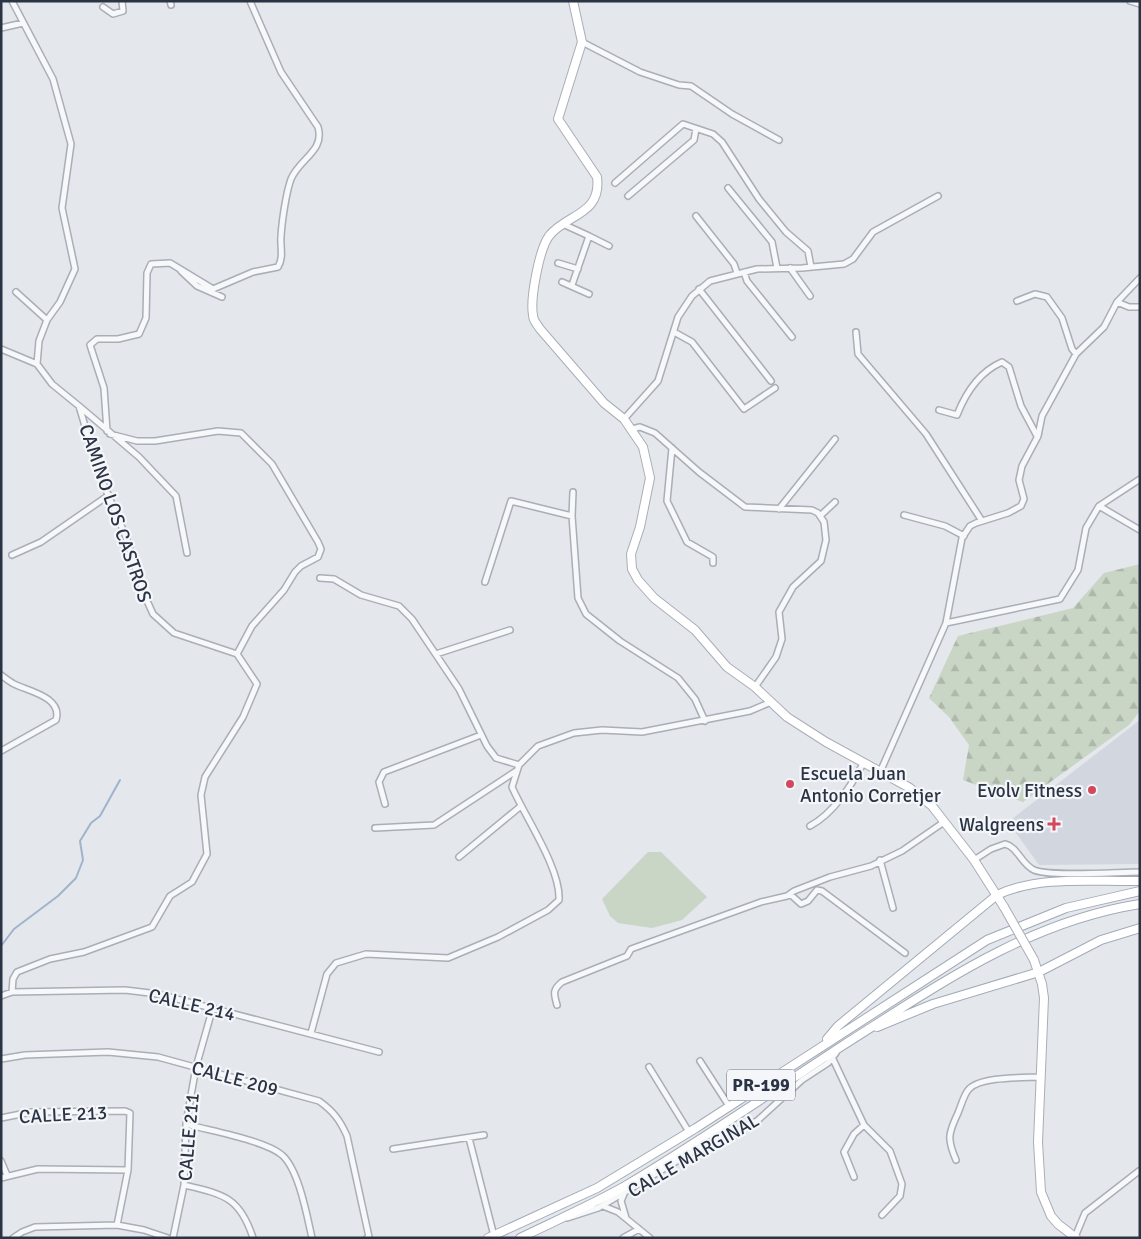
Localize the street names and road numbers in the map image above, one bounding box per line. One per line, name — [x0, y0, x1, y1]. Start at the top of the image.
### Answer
street label: CAMINO LOS CASTROS — [73, 421, 157, 606]
street label: CALLE 214 — [146, 983, 237, 1027]
street label: CALLE 209 — [189, 1056, 280, 1102]
road number: PR-199 — [727, 1070, 795, 1100]
street label: CALLE 211 — [173, 1092, 205, 1182]
street label: CALLE 213 — [18, 1101, 108, 1129]
street label: CALLE MARGINAL — [624, 1108, 764, 1203]

